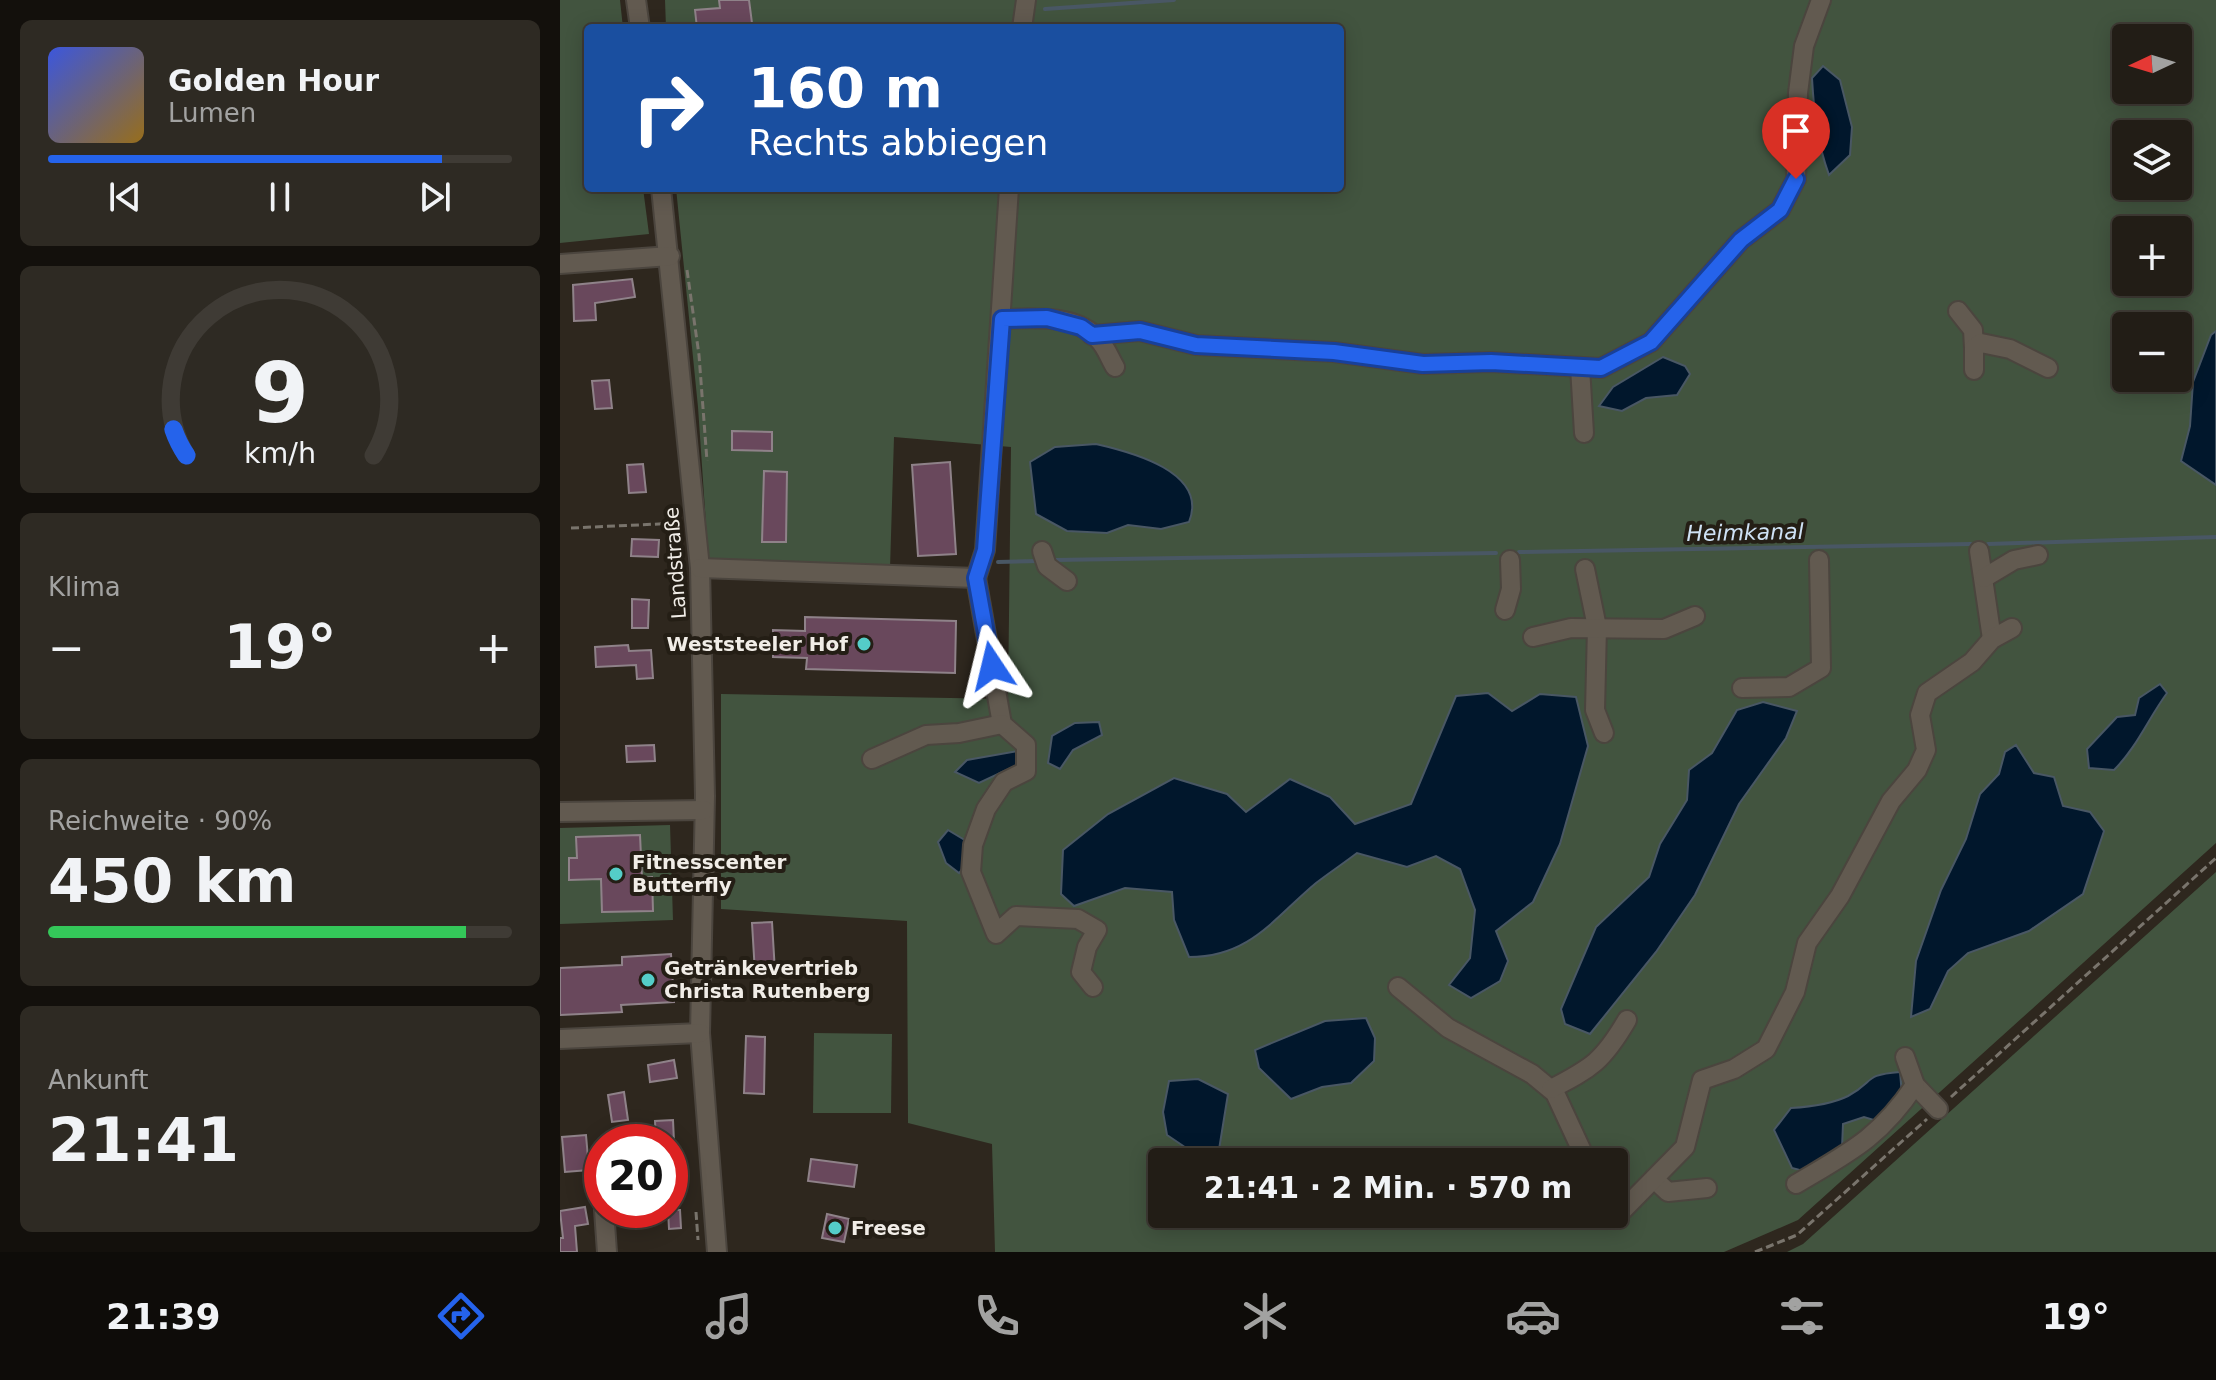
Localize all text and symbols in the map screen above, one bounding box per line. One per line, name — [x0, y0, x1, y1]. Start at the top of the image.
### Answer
north arrow — [2112, 24, 2192, 104]
map controls — [2112, 24, 2192, 392]
text: 160 m — [748, 55, 943, 120]
icon: right — [616, 56, 720, 160]
text: Golden Hour — [168, 63, 379, 98]
pin — [1762, 97, 1830, 179]
text: Lumen — [168, 98, 256, 128]
icon: arrive — [1774, 109, 1818, 153]
button: layers — [2112, 120, 2192, 200]
text: Rechts abbiegen — [748, 122, 1048, 163]
icon: previous — [103, 175, 147, 219]
icon: pause — [258, 175, 302, 219]
icon: next — [413, 175, 457, 219]
button: + — [2112, 216, 2192, 296]
button: − — [2112, 312, 2192, 392]
text: 9 — [251, 344, 309, 441]
text: km/h — [244, 436, 316, 470]
street label: Landstraße — [659, 506, 691, 620]
water label: Heimkanal — [1686, 519, 1804, 546]
text: Klima — [48, 572, 121, 602]
text: 19° — [223, 612, 337, 682]
text: − — [48, 622, 85, 673]
text: + — [475, 622, 512, 673]
position arrow — [950, 624, 1034, 708]
place label: Weststeeler Hof — [667, 632, 848, 656]
marker: Weststeeler Hof — [855, 635, 873, 653]
text: Reichweite · 90% — [48, 806, 272, 836]
text: 450 km — [48, 846, 297, 916]
place label: Fitnesscenter Butterfly — [632, 850, 786, 897]
marker: Fitnesscenter Butterfly — [607, 865, 625, 883]
place label: Getränkevertrieb Christa Rutenberg — [664, 956, 871, 1003]
marker: Getränkevertrieb Christa Rutenberg — [639, 971, 657, 989]
text: Ankunft — [48, 1065, 148, 1095]
text: 21:41 — [48, 1105, 239, 1175]
speed limit sign: 20 — [584, 1124, 688, 1228]
text: 21:41 · 2 Min. · 570 m — [1204, 1170, 1572, 1205]
place label: Freese — [851, 1216, 926, 1240]
marker: Freese — [826, 1219, 844, 1237]
icon: directions — [433, 1288, 489, 1344]
icon: music — [701, 1288, 757, 1344]
icon: phone — [969, 1288, 1025, 1344]
icon: climate — [1237, 1288, 1293, 1344]
icon: car — [1505, 1288, 1561, 1344]
icon: filters — [1774, 1288, 1830, 1344]
text: 21:39 — [106, 1296, 221, 1337]
text: 19° — [2042, 1296, 2110, 1337]

